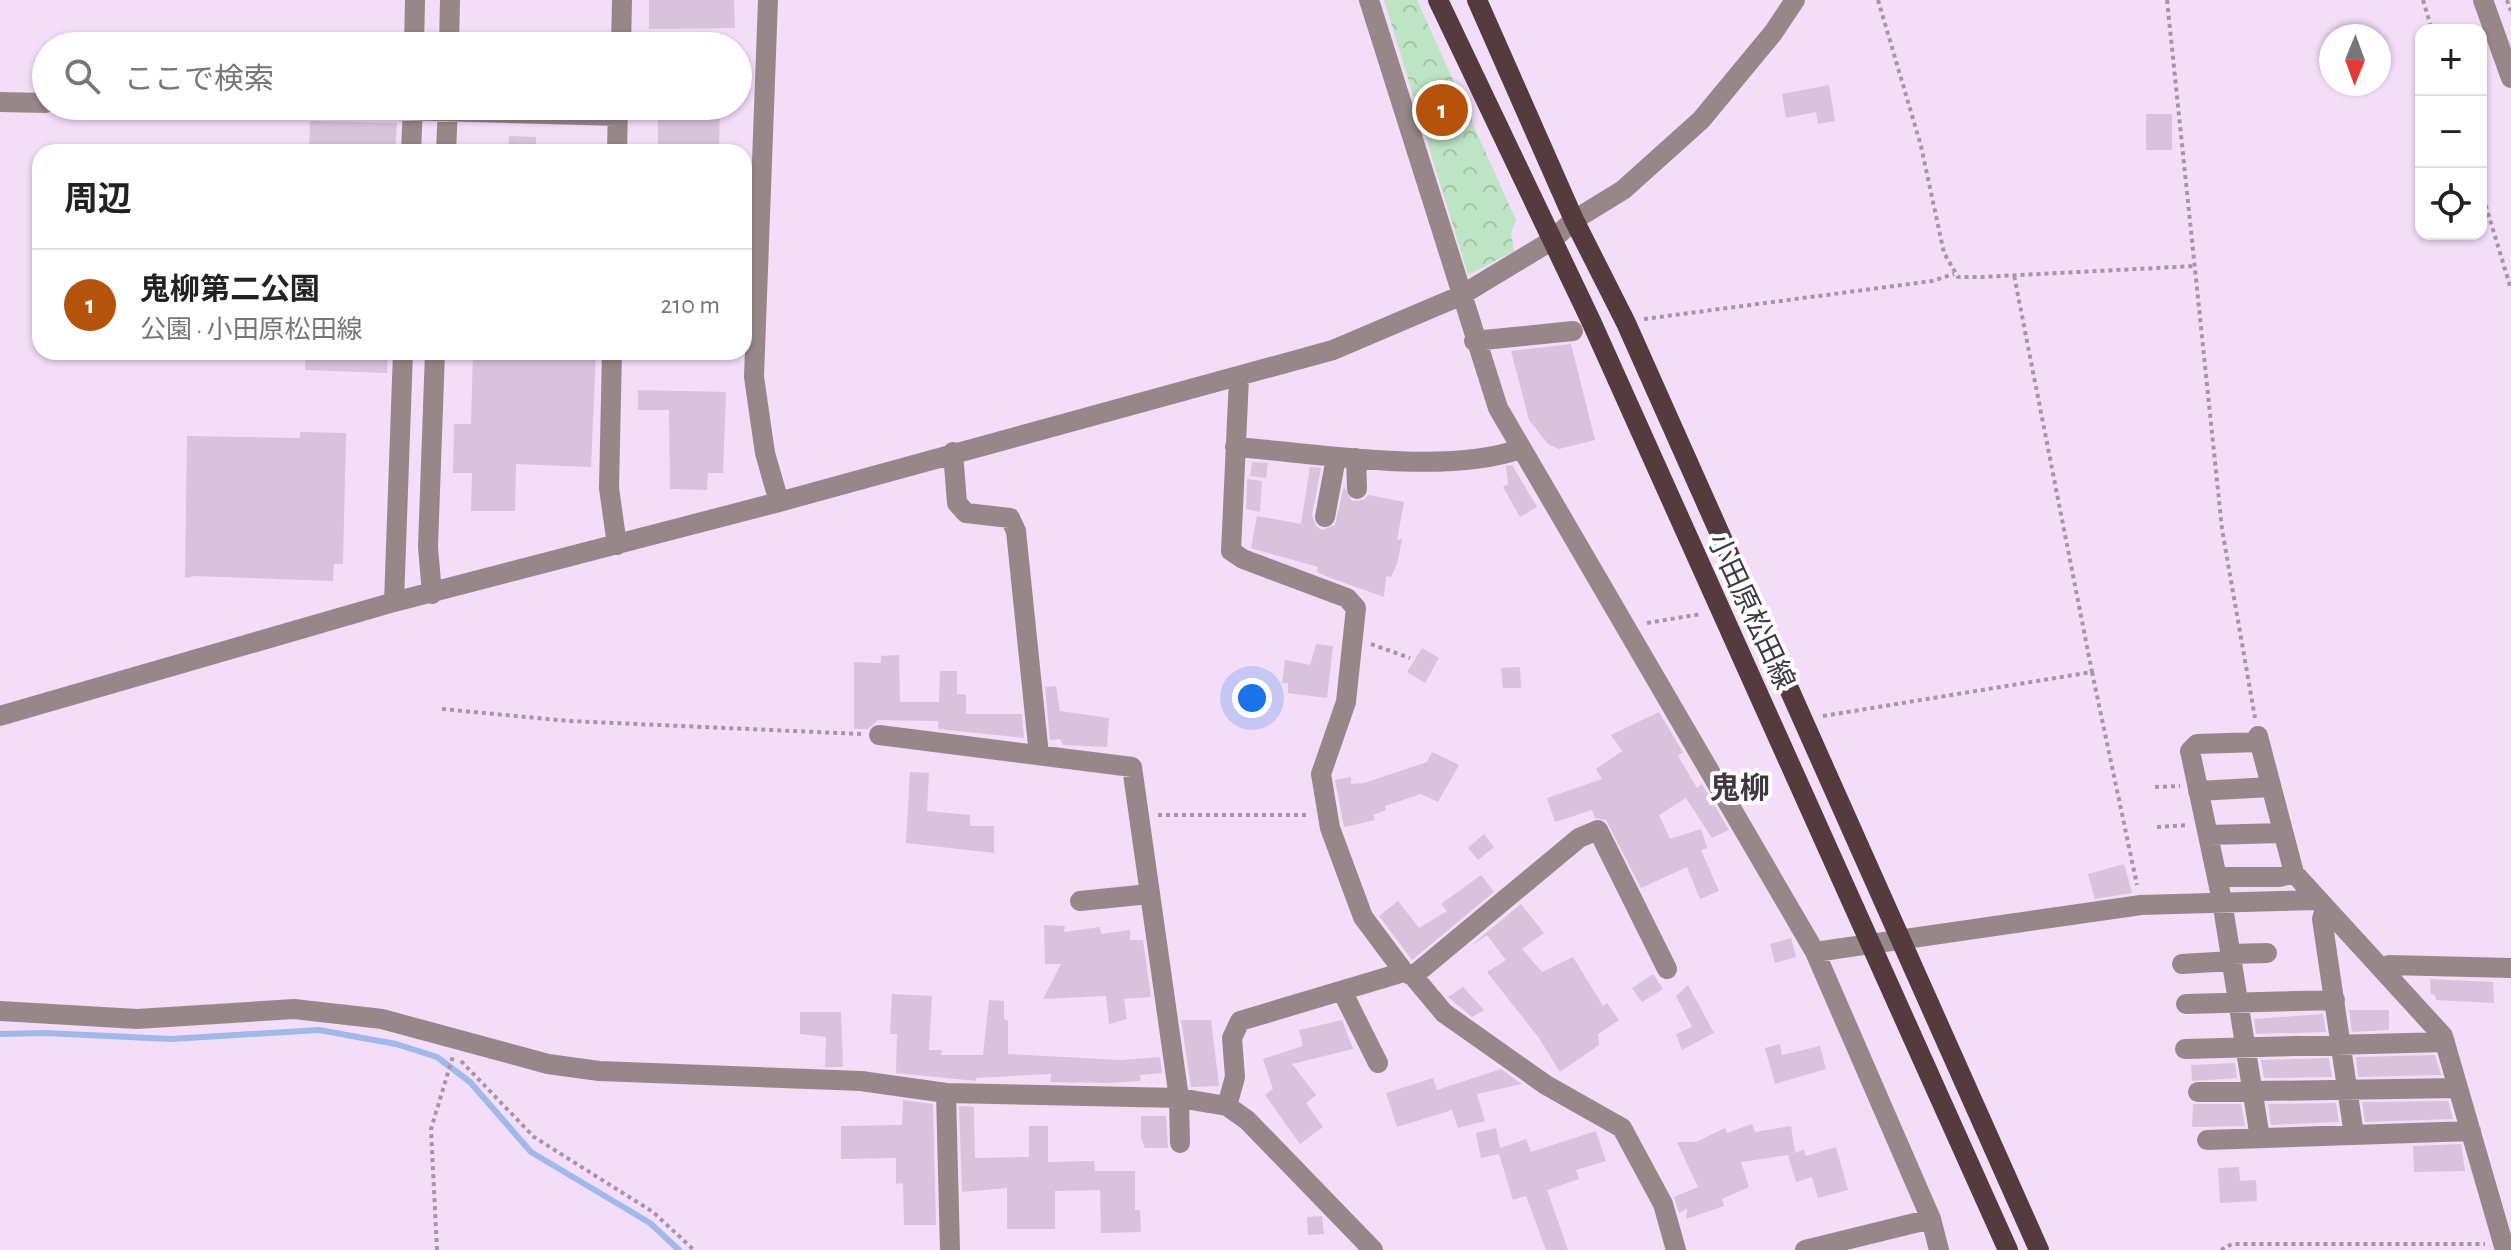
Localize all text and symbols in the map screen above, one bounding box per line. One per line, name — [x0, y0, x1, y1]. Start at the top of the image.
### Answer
north arrow — [2319, 24, 2391, 96]
map controls — [2415, 24, 2487, 240]
button: + — [2415, 24, 2487, 96]
search box — [32, 32, 752, 120]
icon: search — [60, 54, 104, 98]
text: ここで検索 — [124, 65, 274, 95]
pin: 1 — [1416, 80, 1468, 140]
button: − — [2415, 96, 2487, 168]
button: locate — [2415, 168, 2487, 240]
text: 周辺 — [64, 183, 132, 217]
text: 鬼柳第二公園 — [140, 275, 320, 305]
text: 1 — [85, 292, 95, 318]
text: 210 m — [660, 292, 720, 318]
text: 公園 · 小田原松田線 — [140, 317, 363, 343]
street label: 小田原松田線 — [1702, 529, 1800, 694]
your location — [1232, 678, 1272, 718]
district label: 鬼柳 — [1710, 772, 1770, 804]

